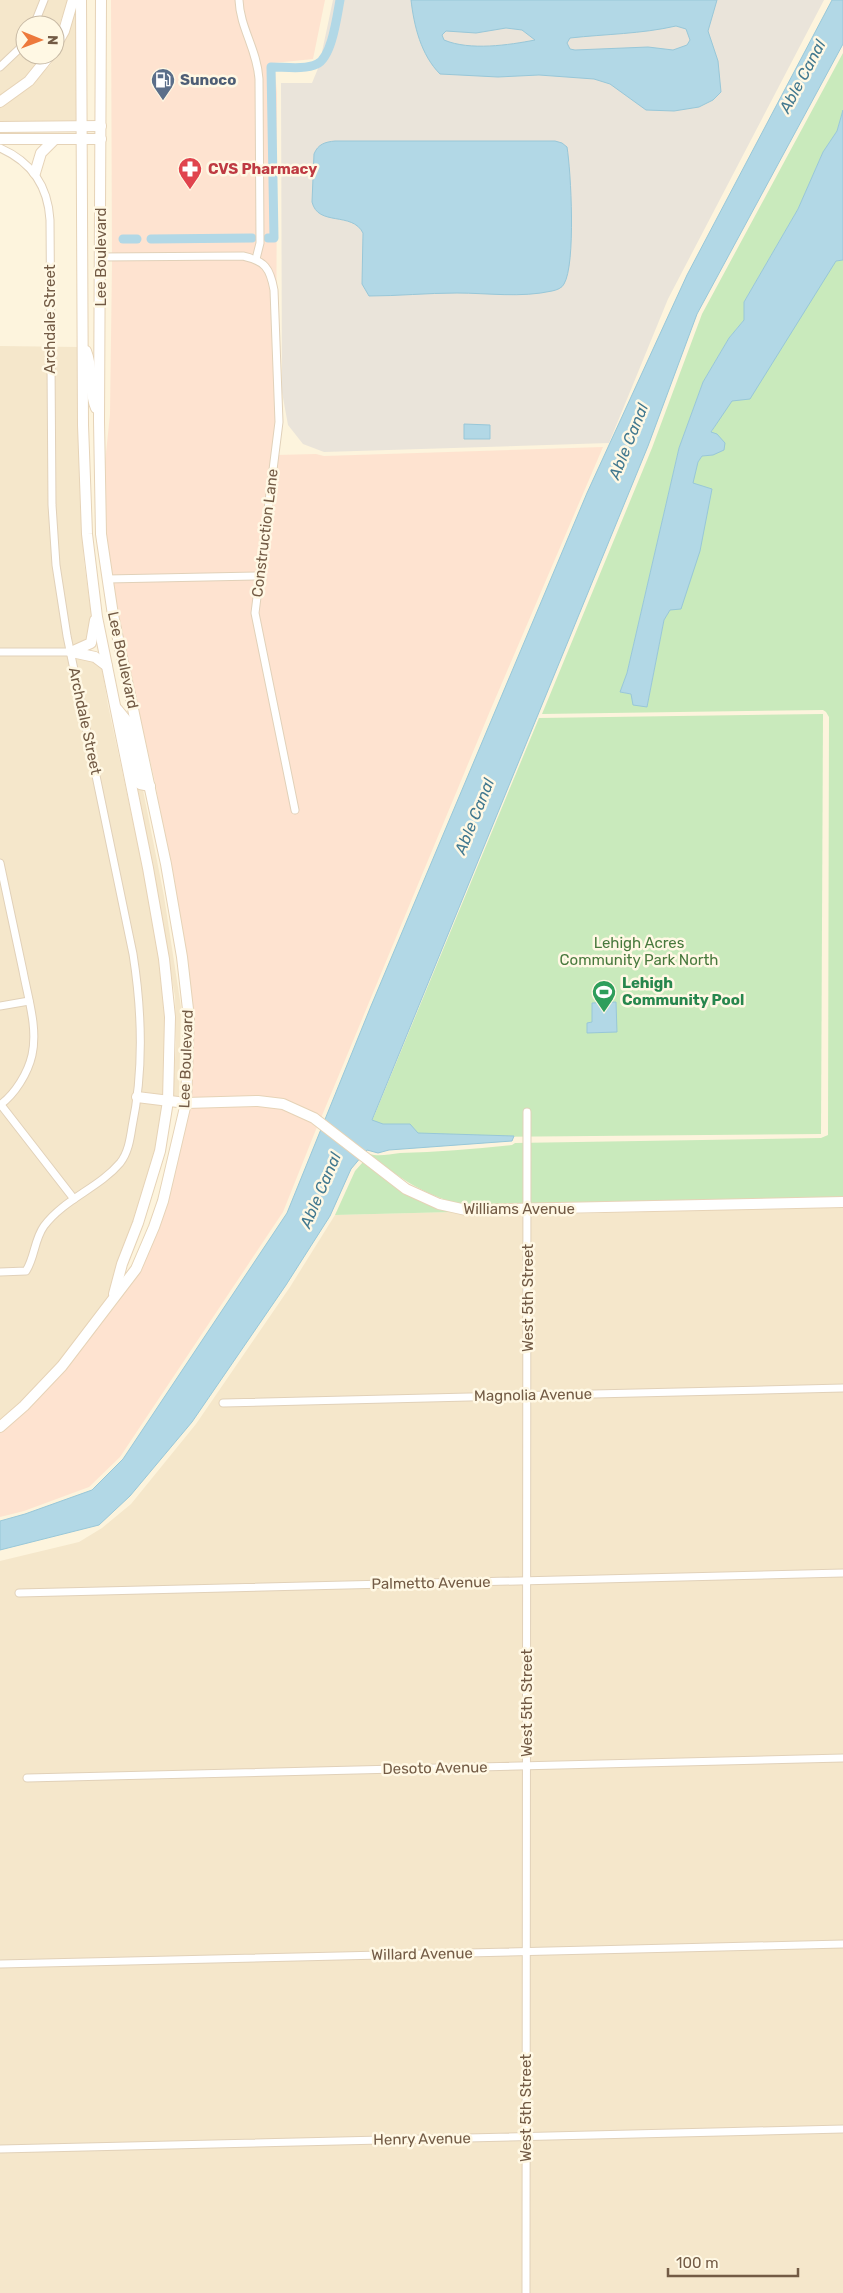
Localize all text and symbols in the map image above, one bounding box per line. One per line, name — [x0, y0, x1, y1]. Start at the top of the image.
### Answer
north arrow — [15, 15, 65, 65]
text: N — [44, 35, 61, 45]
water label: Able Canal — [775, 35, 830, 117]
fuel station icon: Sunoco — [150, 67, 176, 101]
place label: Sunoco — [180, 71, 236, 89]
pharmacy icon: CVS Pharmacy — [177, 156, 203, 190]
place label: CVS Pharmacy — [208, 160, 317, 178]
street label: Lee Boulevard — [92, 208, 110, 306]
street label: Archdale Street — [41, 264, 59, 374]
water label: Able Canal — [604, 399, 653, 483]
street label: Construction Lane — [248, 468, 282, 598]
street label: Lee Boulevard — [104, 610, 142, 710]
street label: Archdale Street — [65, 666, 105, 776]
water label: Able Canal — [450, 774, 499, 858]
park label: Lehigh Acres Community Park North — [560, 934, 718, 969]
place label: Lehigh Community Pool — [622, 974, 744, 1009]
sports icon: Lehigh Community Pool — [591, 979, 617, 1013]
street label: Lee Boulevard — [175, 1009, 197, 1109]
water label: Able Canal — [296, 1149, 345, 1232]
street label: Williams Avenue — [463, 1200, 575, 1218]
street label: West 5th Street — [519, 1244, 537, 1352]
street label: Magnolia Avenue — [474, 1385, 592, 1405]
street label: Palmetto Avenue — [371, 1573, 491, 1593]
street label: West 5th Street — [518, 1649, 536, 1757]
street label: Desoto Avenue — [382, 1758, 488, 1778]
street label: Willard Avenue — [371, 1944, 473, 1964]
street label: West 5th Street — [517, 2054, 535, 2162]
street label: Henry Avenue — [373, 2129, 471, 2149]
scale bar — [668, 2246, 798, 2278]
text: 100 m — [676, 2254, 718, 2272]

